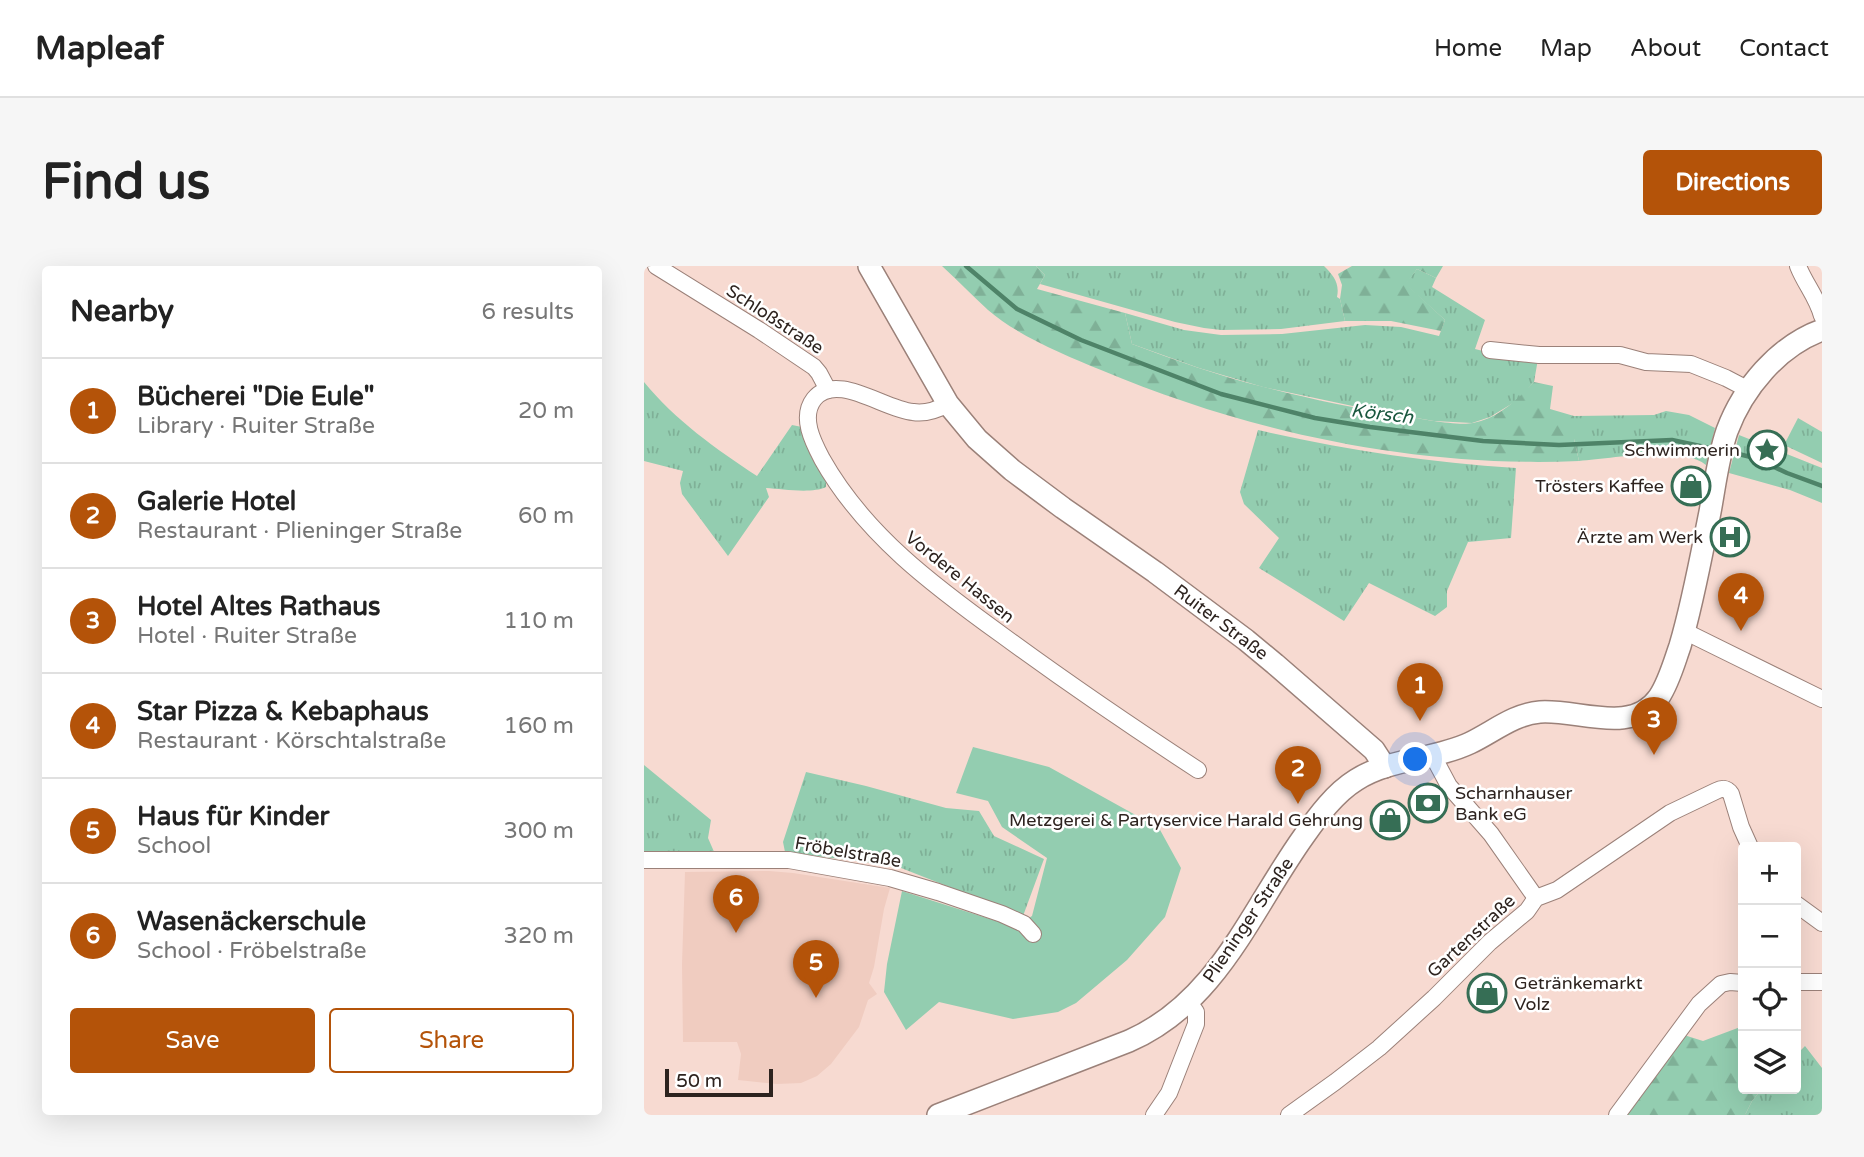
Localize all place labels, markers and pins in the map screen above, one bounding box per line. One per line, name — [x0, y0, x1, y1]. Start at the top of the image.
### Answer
place icon: Schwimmerin — [1746, 429, 1788, 471]
place label: Schwimmerin — [1624, 439, 1740, 461]
shop icon: Trösters Kaffee — [1670, 465, 1712, 507]
place label: Trösters Kaffee — [1535, 475, 1664, 497]
hospital icon: Ärzte am Werk — [1709, 516, 1751, 558]
place label: Ärzte am Werk — [1577, 526, 1703, 548]
pin: 4 — [1718, 573, 1764, 631]
pin: 1 — [1397, 663, 1443, 721]
pin: 3 — [1631, 697, 1677, 755]
pin: 2 — [1275, 746, 1321, 804]
bank icon: Scharnhauser Bank eG — [1407, 782, 1449, 824]
place label: Scharnhauser Bank eG — [1455, 782, 1572, 825]
shop icon: Metzgerei & Partyservice Harald Gehrung — [1369, 799, 1411, 841]
place label: Metzgerei & Partyservice Harald Gehrung — [1009, 809, 1363, 831]
pin: 6 — [713, 875, 759, 933]
pin: 5 — [793, 940, 839, 998]
shop icon: Getränkemarkt Volz — [1466, 972, 1508, 1014]
place label: Getränkemarkt Volz — [1514, 972, 1643, 1015]

